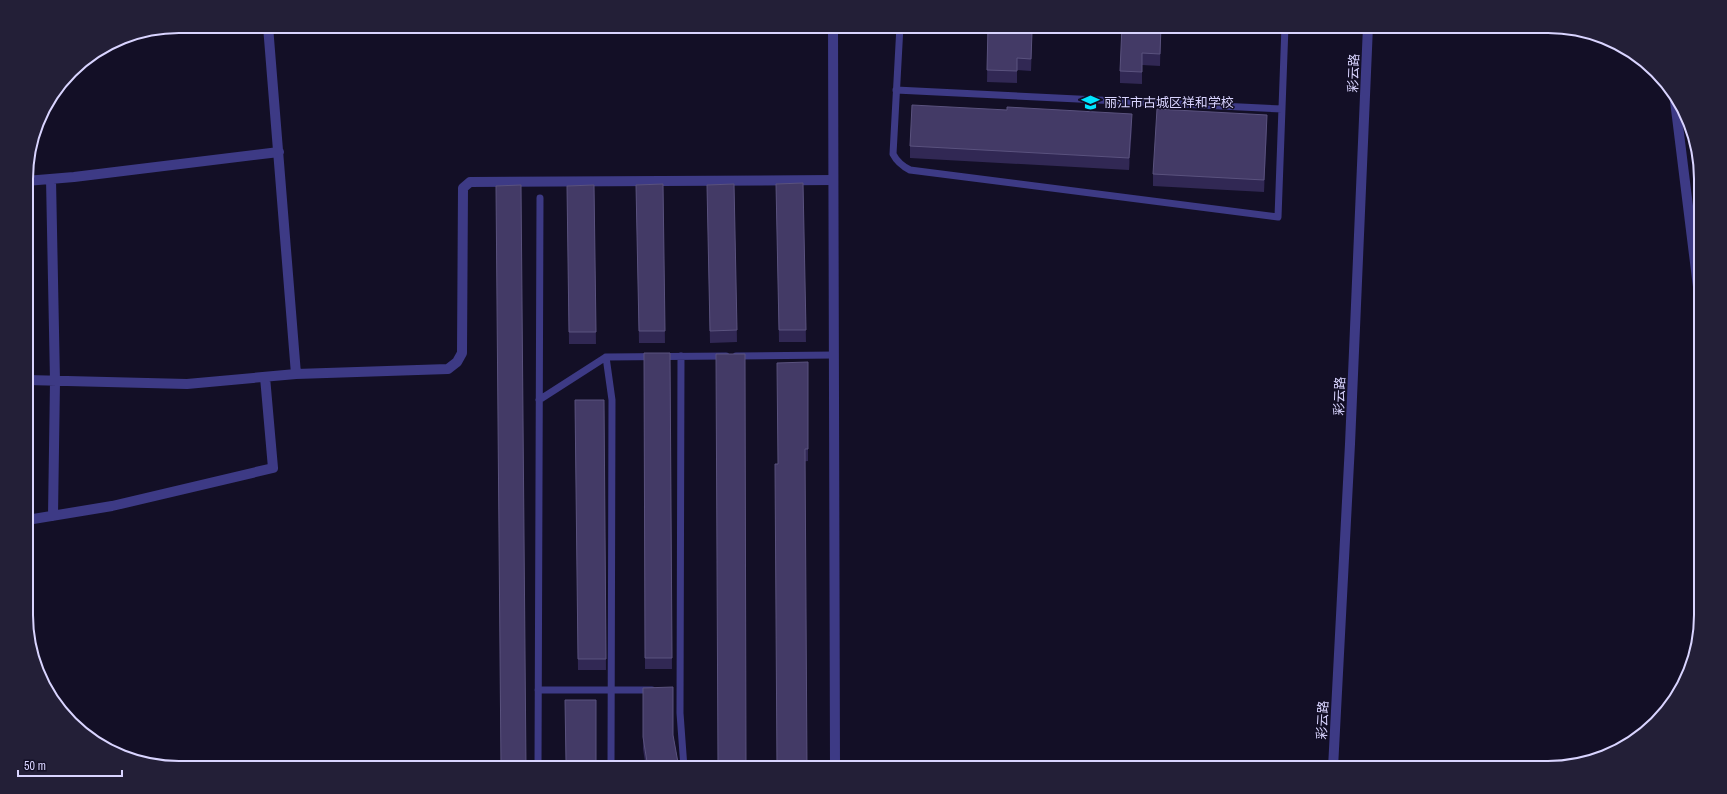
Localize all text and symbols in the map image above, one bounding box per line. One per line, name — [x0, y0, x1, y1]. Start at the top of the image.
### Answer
street label: 彩云路 — [1344, 53, 1363, 93]
school or university icon: 丽江市古城区祥和学校 — [1081, 92, 1101, 112]
place label: 丽江市古城区祥和学校 — [1104, 94, 1234, 111]
street label: 彩云路 — [1330, 376, 1349, 416]
street label: 彩云路 — [1313, 700, 1332, 740]
scale bar — [18, 752, 122, 778]
text: 50 m — [24, 758, 46, 774]

